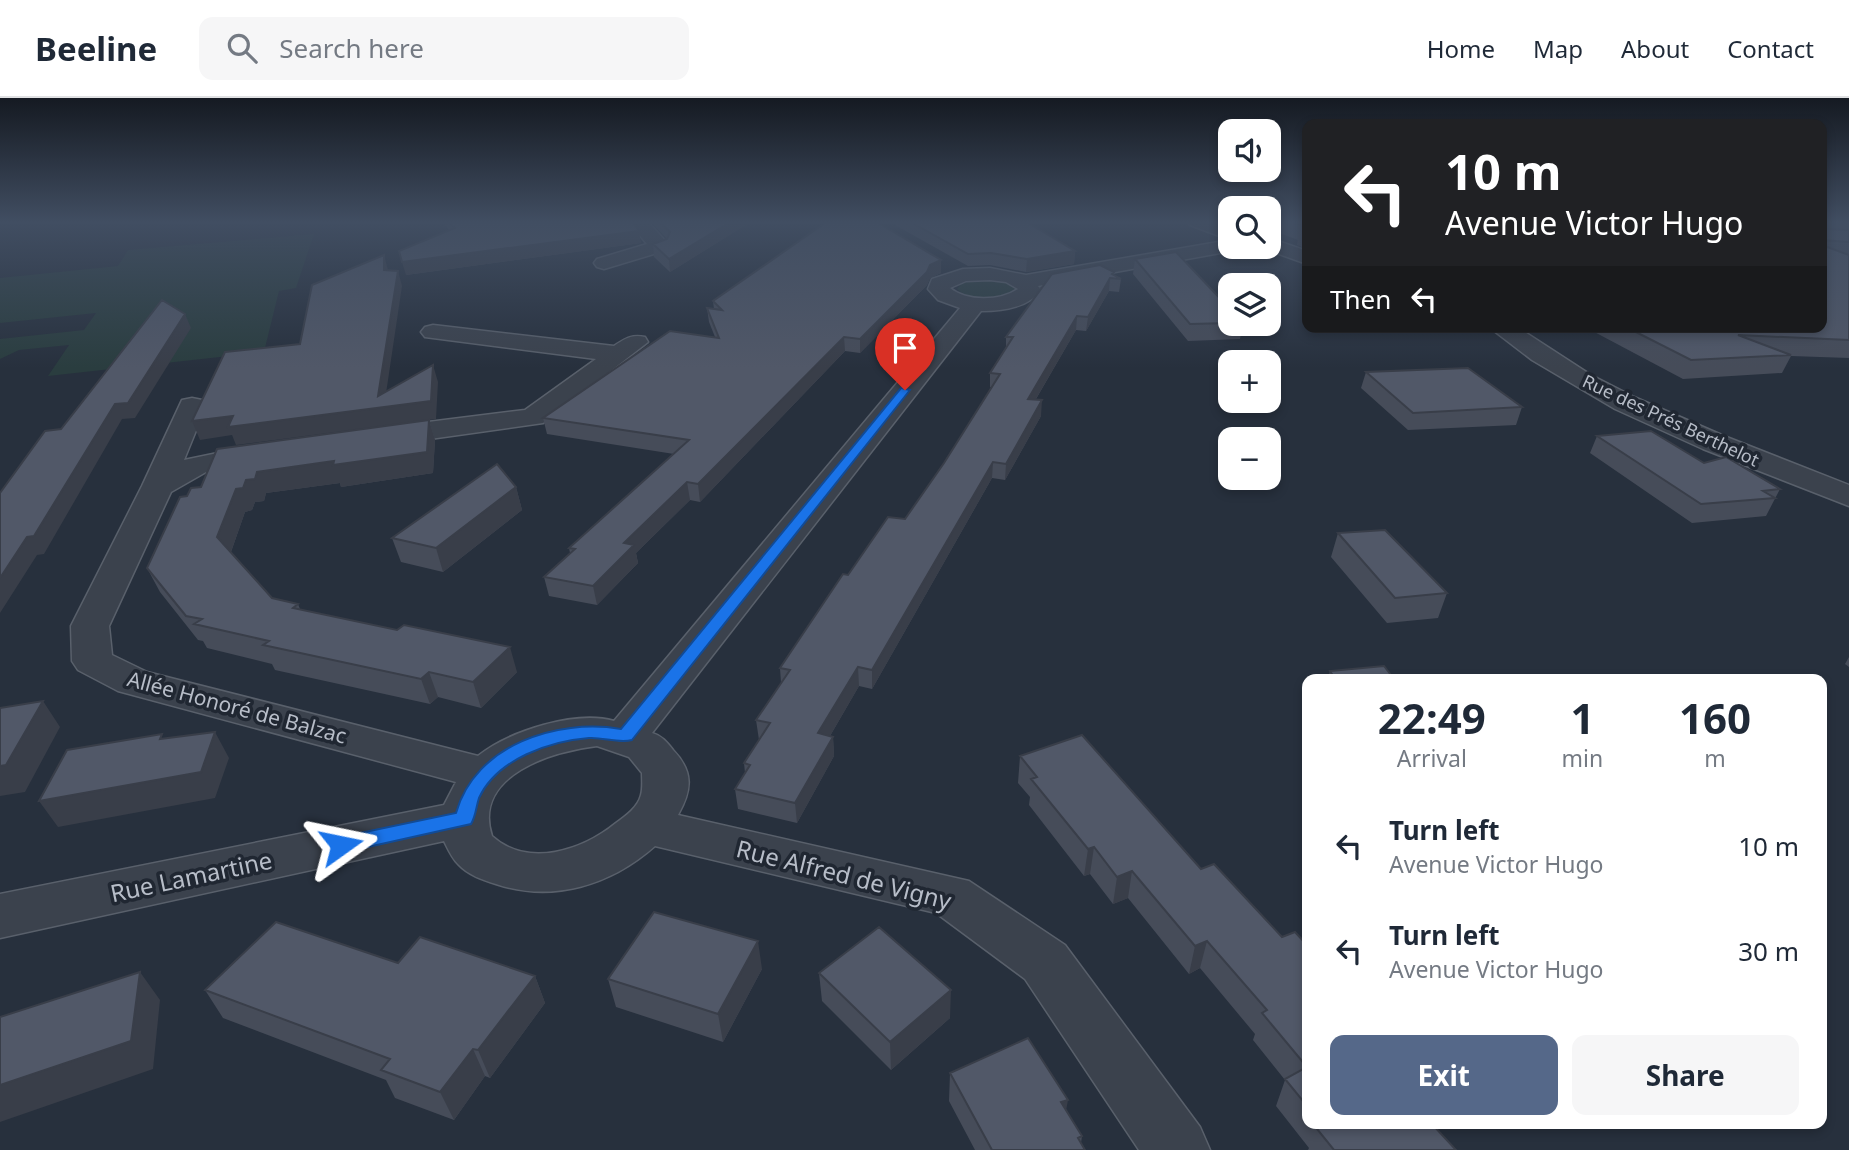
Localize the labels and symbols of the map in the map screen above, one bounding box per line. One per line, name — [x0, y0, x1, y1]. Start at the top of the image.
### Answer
pin — [875, 318, 935, 390]
street label: Rue des Prés Berthelot — [1579, 369, 1764, 472]
street label: Allée Honoré de Balzac — [124, 664, 350, 750]
position arrow — [304, 808, 378, 882]
street label: Rue Alfred de Vigny — [733, 831, 956, 917]
street label: Rue Lamartine — [107, 843, 275, 909]

